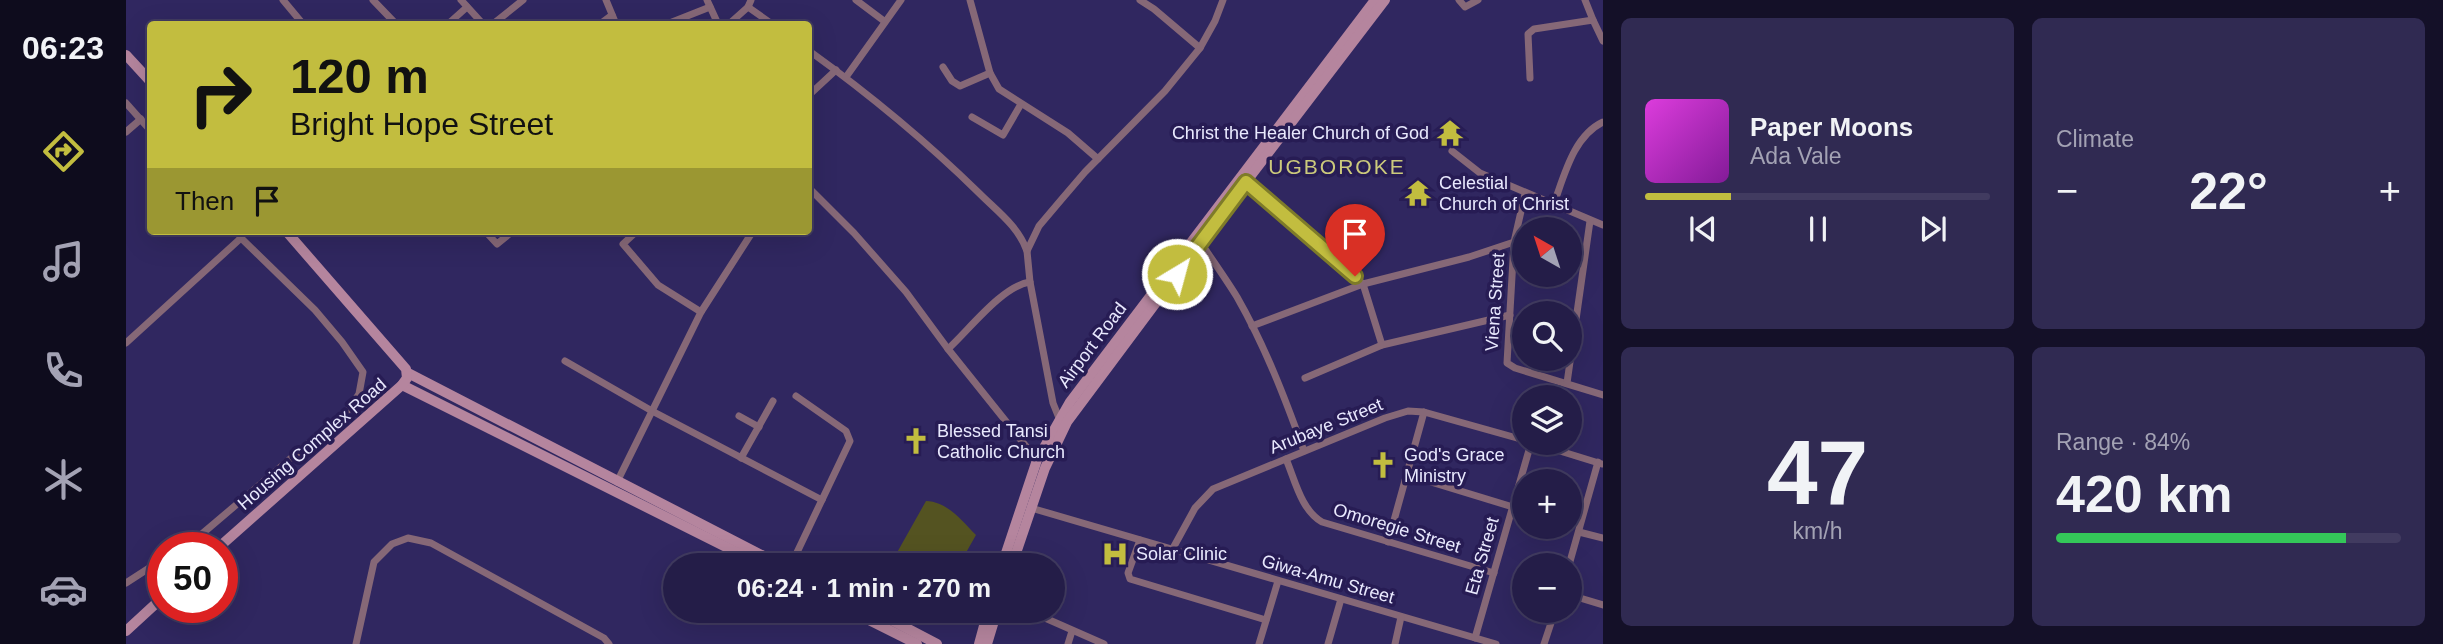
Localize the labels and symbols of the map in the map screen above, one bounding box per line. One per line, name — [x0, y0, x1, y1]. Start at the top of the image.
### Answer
temple icon: Christ the Healer Church of God — [1435, 118, 1465, 148]
place label: Christ the Healer Church of God — [1172, 123, 1429, 143]
district label: UGBOROKE — [1268, 155, 1406, 178]
place label: Celestial Church of Christ — [1439, 173, 1569, 214]
temple icon: Celestial Church of Christ — [1403, 178, 1433, 208]
pin — [1325, 204, 1385, 276]
north arrow — [1512, 217, 1582, 287]
position arrow — [1140, 237, 1214, 311]
street label: Viena Street — [1482, 252, 1508, 352]
street label: Airport Road — [1054, 299, 1130, 391]
street label: Housing Complex Road — [234, 374, 390, 514]
street label: Arubaye Street — [1267, 394, 1385, 458]
place label: Blessed Tansi Catholic Church — [937, 421, 1065, 462]
church icon: Blessed Tansi Catholic Church — [901, 426, 931, 456]
place label: God's Grace Ministry — [1404, 445, 1504, 486]
church icon: God's Grace Ministry — [1368, 450, 1398, 480]
street label: Omoregie Street — [1331, 499, 1463, 557]
street label: Eta Street — [1461, 515, 1503, 597]
speed limit sign: 50 — [147, 532, 238, 623]
hospital icon: Solar Clinic — [1100, 539, 1130, 569]
place label: Solar Clinic — [1136, 544, 1227, 564]
street label: Giwa-Amu Street — [1259, 550, 1397, 608]

